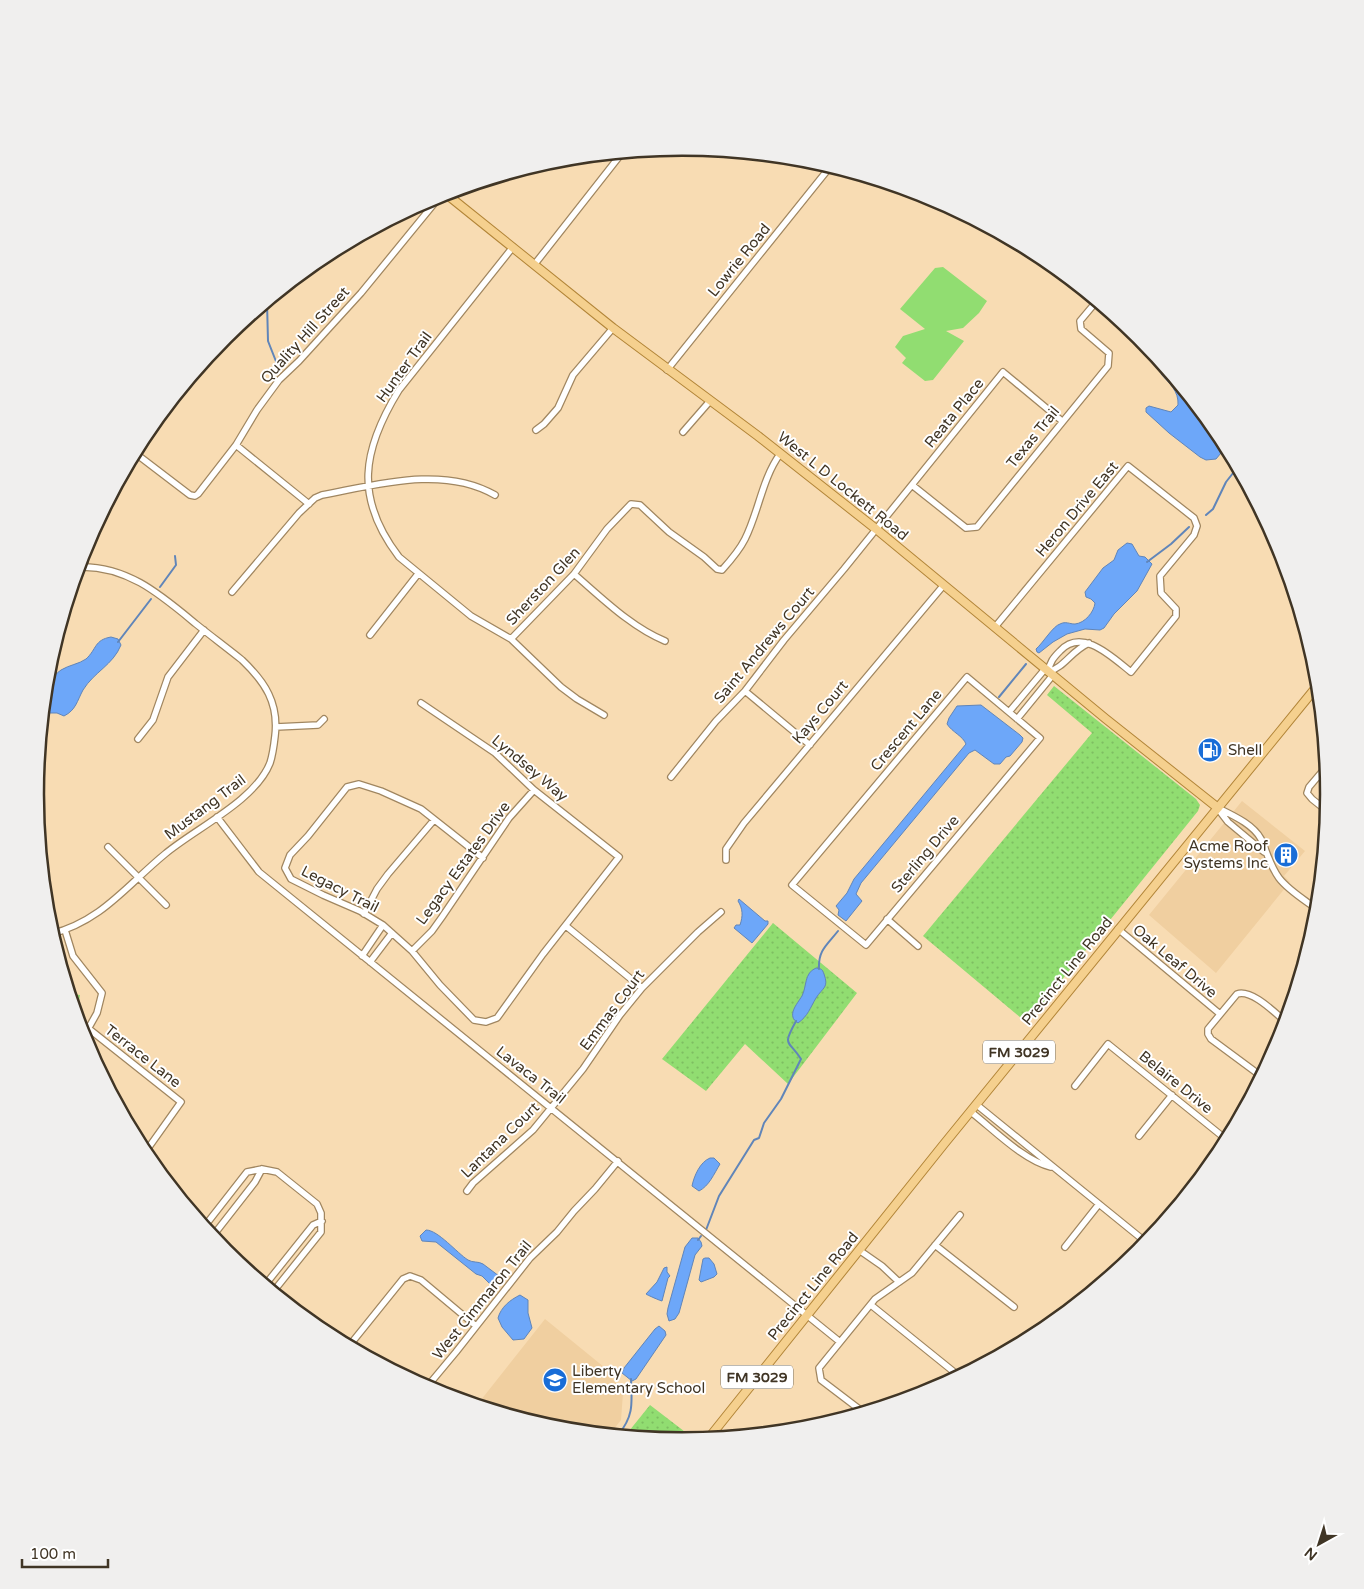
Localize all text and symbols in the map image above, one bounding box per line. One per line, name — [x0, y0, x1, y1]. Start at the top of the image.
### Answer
street label: Lowrie Road — [704, 220, 774, 300]
street label: Quality Hill Street — [257, 283, 353, 387]
street label: Hunter Trail — [372, 328, 436, 406]
street label: Reata Place — [921, 375, 987, 451]
street label: Texas Trail — [1003, 403, 1063, 471]
street label: West L D Lockett Road — [774, 428, 912, 544]
street label: Heron Drive East — [1032, 457, 1122, 560]
street label: Sherston Glen — [502, 543, 584, 629]
street label: Saint Andrews Court — [710, 583, 818, 707]
street label: Kays Court — [788, 676, 852, 747]
street label: Crescent Lane — [867, 685, 945, 775]
street label: Lyndsey Way — [488, 731, 572, 805]
fuel station icon: Shell — [1197, 737, 1223, 763]
place label: Shell — [1228, 741, 1262, 759]
street label: Mustang Trail — [161, 771, 249, 843]
street label: Legacy Estates Drive — [412, 798, 514, 928]
street label: Sterling Drive — [887, 812, 963, 896]
place label: Acme Roof Systems Inc — [1184, 837, 1268, 872]
building icon: Acme Roof Systems Inc — [1273, 842, 1299, 868]
street label: Legacy Trail — [298, 862, 382, 916]
street label: Precinct Line Road — [1018, 913, 1116, 1029]
street label: Oak Leaf Drive — [1129, 921, 1221, 1001]
street label: Emmas Court — [576, 966, 648, 1054]
street label: Terrace Lane — [101, 1021, 185, 1091]
road number: FM 3029 — [983, 1040, 1055, 1064]
street label: Lavaca Trail — [493, 1042, 569, 1108]
street label: Belaire Drive — [1136, 1047, 1216, 1117]
street label: Lantana Court — [457, 1098, 543, 1182]
street label: Precinct Line Road — [764, 1228, 862, 1344]
street label: West Cimmaron Trail — [429, 1237, 535, 1363]
place label: Liberty Elementary School — [572, 1362, 705, 1397]
road number: FM 3029 — [721, 1365, 793, 1388]
school or university icon: Liberty Elementary School — [542, 1367, 568, 1393]
north arrow — [1294, 1519, 1344, 1569]
scale bar — [22, 1536, 109, 1568]
text: N — [1301, 1544, 1321, 1564]
text: 100 m — [30, 1545, 76, 1563]

